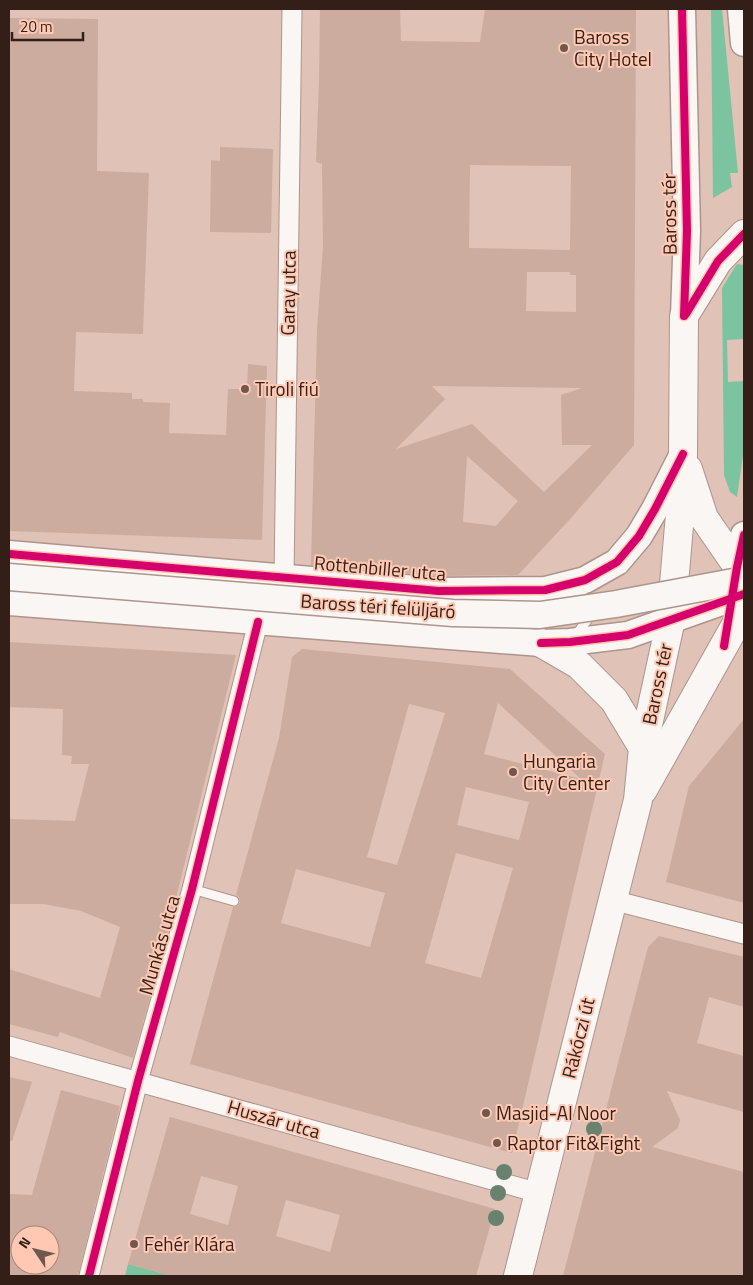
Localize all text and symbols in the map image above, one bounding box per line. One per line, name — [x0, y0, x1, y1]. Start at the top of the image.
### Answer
scale bar — [12, 10, 84, 42]
text: 20 m — [20, 15, 53, 38]
place label: Baross City Hotel — [574, 22, 652, 73]
marker: Baross City Hotel — [558, 42, 570, 54]
street label: Baross tér — [653, 172, 684, 255]
street label: Garay utca — [272, 250, 303, 336]
place label: Tiroli fiú — [255, 374, 319, 403]
marker: Tiroli fiú — [239, 383, 251, 395]
street label: Rottenbiller utca — [313, 547, 448, 588]
street label: Baross téri felüljáró — [300, 586, 457, 625]
street label: Baross tér — [634, 640, 679, 727]
place label: Hungaria City Center — [523, 746, 611, 797]
marker: Hungaria City Center — [507, 766, 519, 778]
street label: Munkás utca — [130, 891, 187, 998]
street label: Rákóczi út — [554, 994, 602, 1081]
street label: Huszár utca — [224, 1091, 324, 1146]
place label: Masjid-Al Noor — [496, 1098, 617, 1127]
marker: Masjid-Al Noor — [480, 1107, 492, 1119]
place label: Raptor Fit&Fight — [507, 1128, 641, 1157]
marker: Raptor Fit&Fight — [491, 1137, 503, 1149]
north arrow — [10, 1225, 60, 1275]
place label: Fehér Klára — [144, 1229, 235, 1258]
text: N — [13, 1232, 35, 1252]
marker: Fehér Klára — [128, 1238, 140, 1250]

